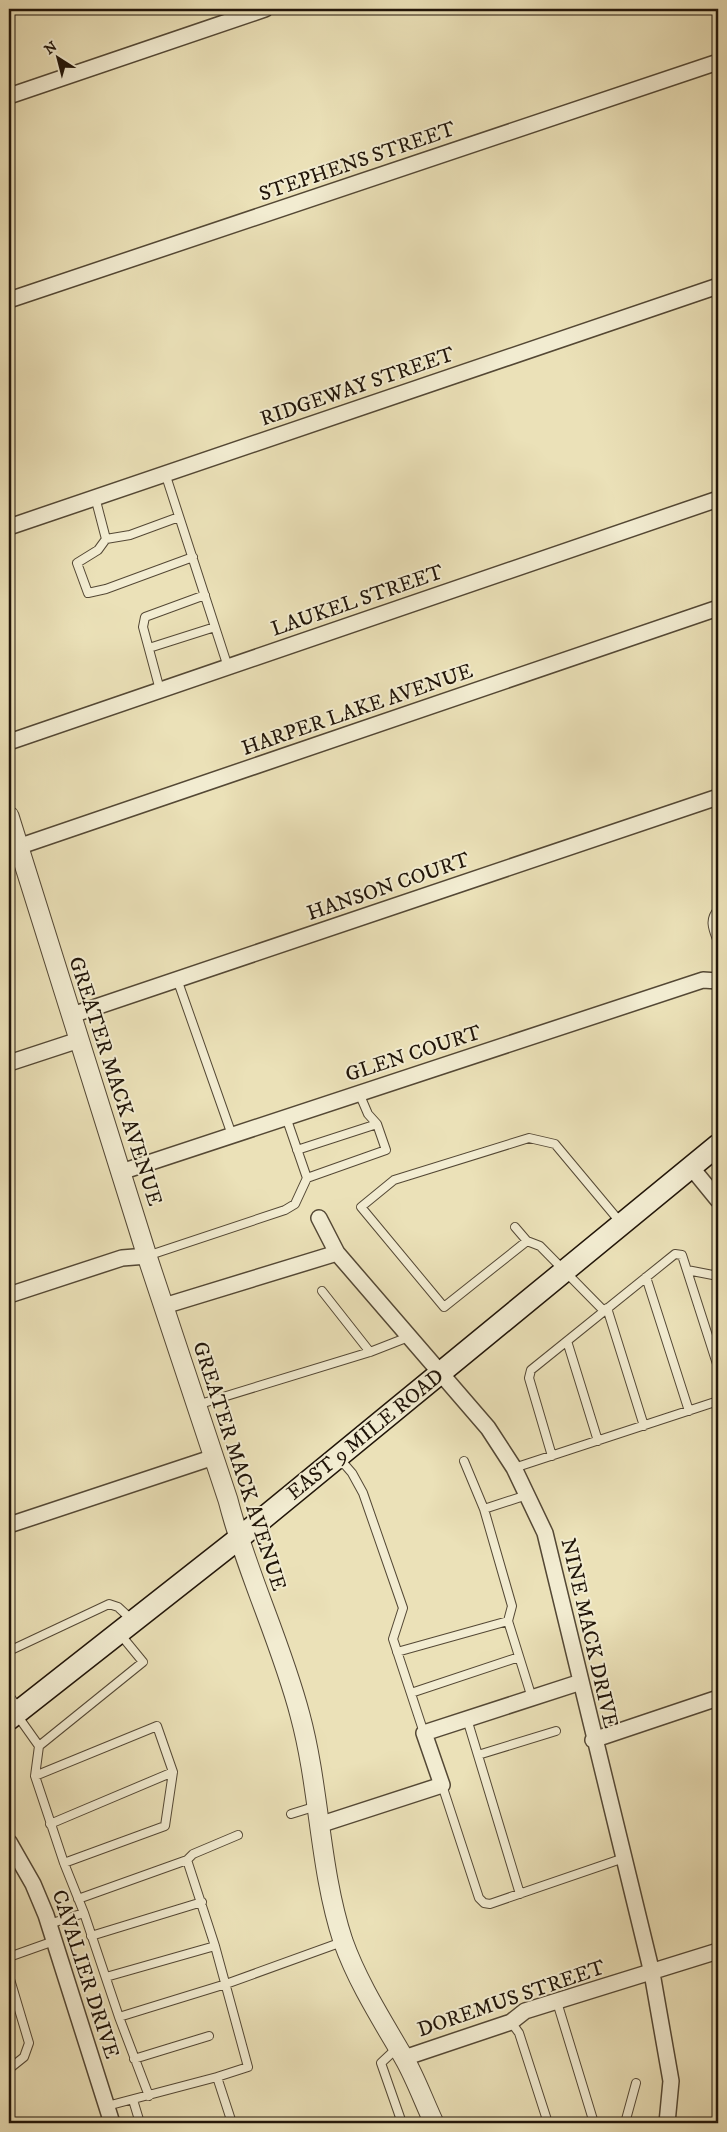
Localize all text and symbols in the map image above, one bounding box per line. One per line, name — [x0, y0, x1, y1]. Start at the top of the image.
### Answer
north arrow — [32, 32, 82, 82]
text: N — [41, 37, 61, 59]
street label: STEPHENS STREET — [256, 116, 459, 208]
street label: RIDGEWAY STREET — [257, 341, 458, 432]
street label: LAUKEL STREET — [268, 559, 447, 643]
street label: HARPER LAKE AVENUE — [238, 658, 476, 762]
street label: HANSON COURT — [304, 847, 473, 927]
street label: GREATER MACK AVENUE — [62, 953, 168, 1209]
street label: GLEN COURT — [342, 1020, 485, 1088]
street label: GREATER MACK AVENUE — [186, 1338, 292, 1594]
street label: EAST 9 MILE ROAD — [282, 1363, 449, 1506]
street label: NINE MACK DRIVE — [555, 1536, 624, 1731]
street label: CAVALIER DRIVE — [46, 1887, 125, 2062]
street label: DOREMUS STREET — [414, 1955, 609, 2043]

